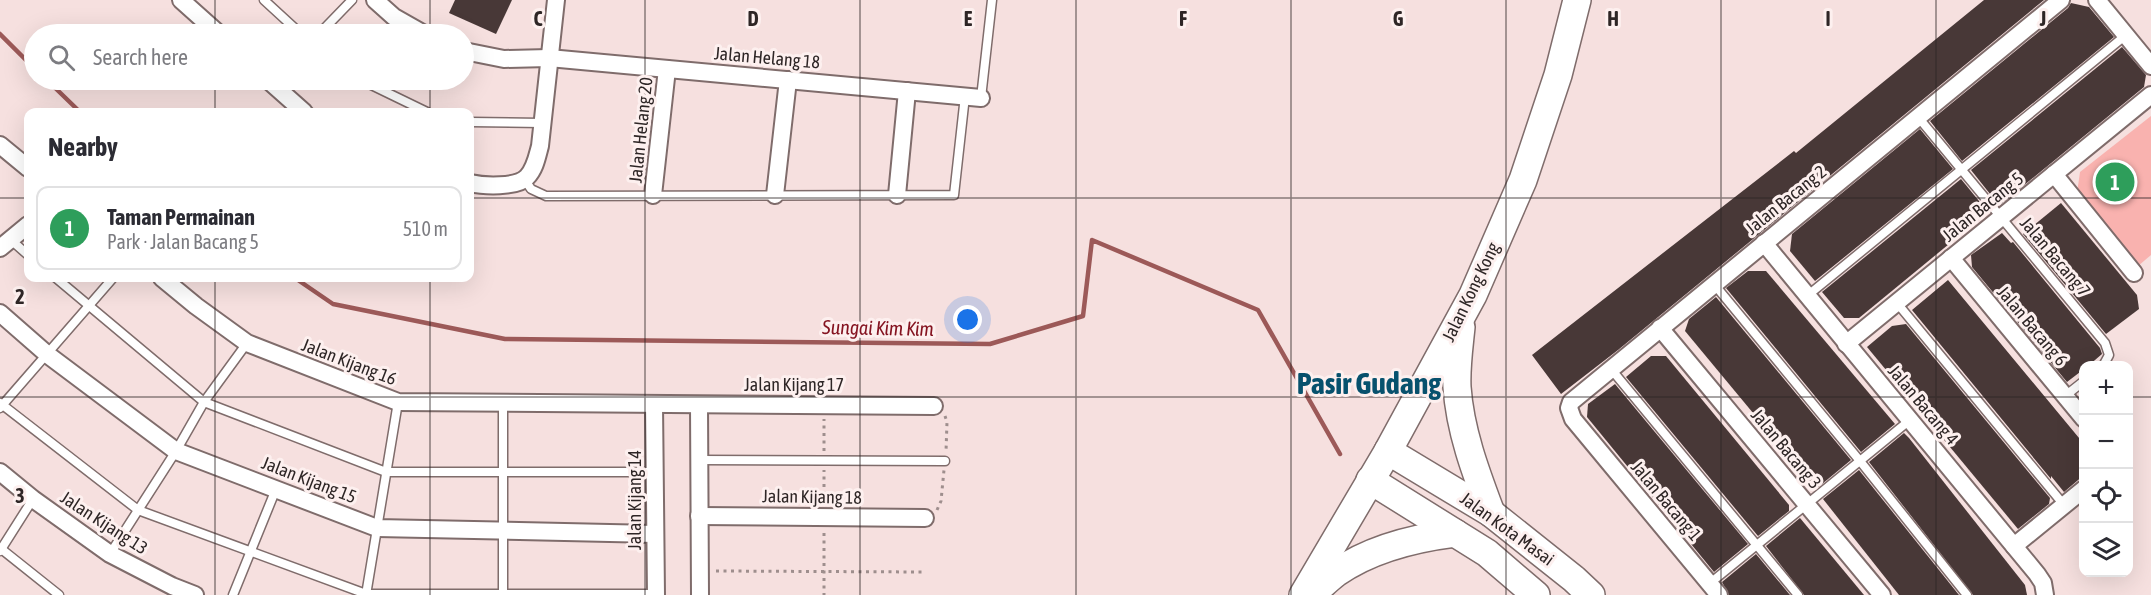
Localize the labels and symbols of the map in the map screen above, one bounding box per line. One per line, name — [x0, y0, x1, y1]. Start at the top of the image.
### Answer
text: C — [534, 7, 543, 30]
text: D — [747, 7, 759, 30]
text: E — [964, 7, 973, 30]
text: F — [1179, 7, 1187, 30]
text: G — [1393, 7, 1404, 30]
text: H — [1607, 7, 1619, 30]
text: I — [1825, 7, 1831, 30]
text: J — [2039, 7, 2046, 30]
street label: Jalan Helang 18 — [713, 42, 821, 73]
street label: Jalan Helang 20 — [625, 76, 656, 184]
pin: 1 — [2096, 160, 2134, 204]
street label: Jalan Bacang 2 — [1741, 161, 1830, 239]
street label: Jalan Bacang 5 — [1938, 168, 2027, 246]
street label: Jalan Bacang 7 — [2016, 212, 2095, 301]
street label: Jalan Kong Kong — [1438, 239, 1504, 345]
street label: Jalan Bacang 6 — [1993, 281, 2072, 370]
text: 2 — [15, 285, 25, 308]
your location — [953, 305, 982, 334]
water label: Sungai Kim Kim — [821, 315, 934, 340]
street label: Jalan Kijang 16 — [299, 334, 400, 389]
street label: Jalan Bacang 4 — [1884, 360, 1963, 449]
district label: Pasir Gudang — [1297, 366, 1441, 400]
street label: Jalan Kijang 17 — [744, 374, 844, 395]
street label: Jalan Bacang 3 — [1747, 404, 1826, 493]
street label: Jalan Kijang 14 — [624, 450, 645, 550]
street label: Jalan Kijang 15 — [259, 452, 360, 507]
street label: Jalan Bacang 1 — [1627, 456, 1706, 545]
text: 3 — [15, 484, 25, 507]
street label: Jalan Kijang 18 — [762, 485, 862, 508]
street label: Jalan Kijang 13 — [57, 487, 152, 559]
street label: Jalan Kota Masai — [1456, 488, 1558, 570]

